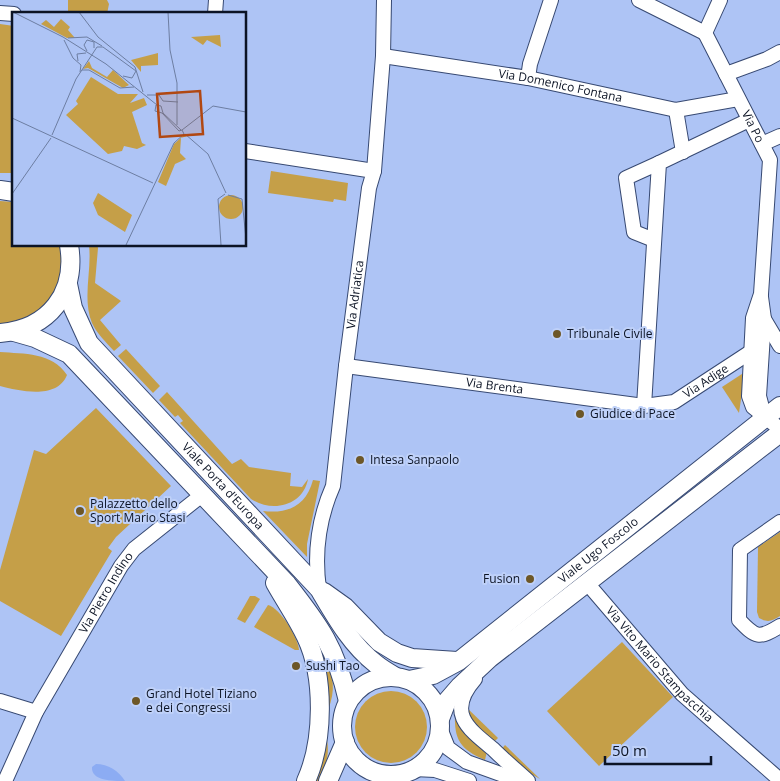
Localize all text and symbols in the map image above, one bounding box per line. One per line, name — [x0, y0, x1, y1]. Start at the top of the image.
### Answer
inset map — [12, 12, 246, 246]
street label: Via Domenico Fontana — [497, 65, 624, 106]
street label: Via Po — [738, 107, 769, 145]
street label: Via Adriatica — [342, 259, 368, 330]
place label: Tribunale Civile — [567, 325, 653, 342]
marker: Tribunale Civile — [551, 328, 563, 340]
street label: Via Adige — [679, 359, 732, 402]
street label: Via Brenta — [465, 373, 524, 398]
place label: Giudice di Pace — [590, 405, 675, 422]
marker: Giudice di Pace — [574, 408, 586, 420]
street label: Viale Porta d'Europa — [178, 439, 268, 533]
place label: Intesa Sanpaolo — [370, 451, 459, 468]
marker: Intesa Sanpaolo — [354, 454, 366, 466]
place label: Palazzetto dello Sport Mario Stasi — [90, 495, 185, 526]
marker: Palazzetto dello Sport Mario Stasi — [74, 505, 86, 517]
street label: Viale Ugo Foscolo — [554, 513, 642, 587]
street label: Via Pietro Indino — [75, 548, 137, 636]
place label: Fusion — [483, 570, 520, 587]
marker: Fusion — [524, 573, 536, 585]
street label: Via Vito Mario Stampacchia — [602, 602, 717, 726]
place label: Sushi Tao — [306, 657, 360, 674]
marker: Sushi Tao — [290, 660, 302, 672]
place label: Grand Hotel Tiziano e dei Congressi — [146, 685, 257, 716]
marker: Grand Hotel Tiziano e dei Congressi — [130, 695, 142, 707]
scale bar — [605, 734, 711, 766]
text: 50 m — [612, 740, 647, 760]

